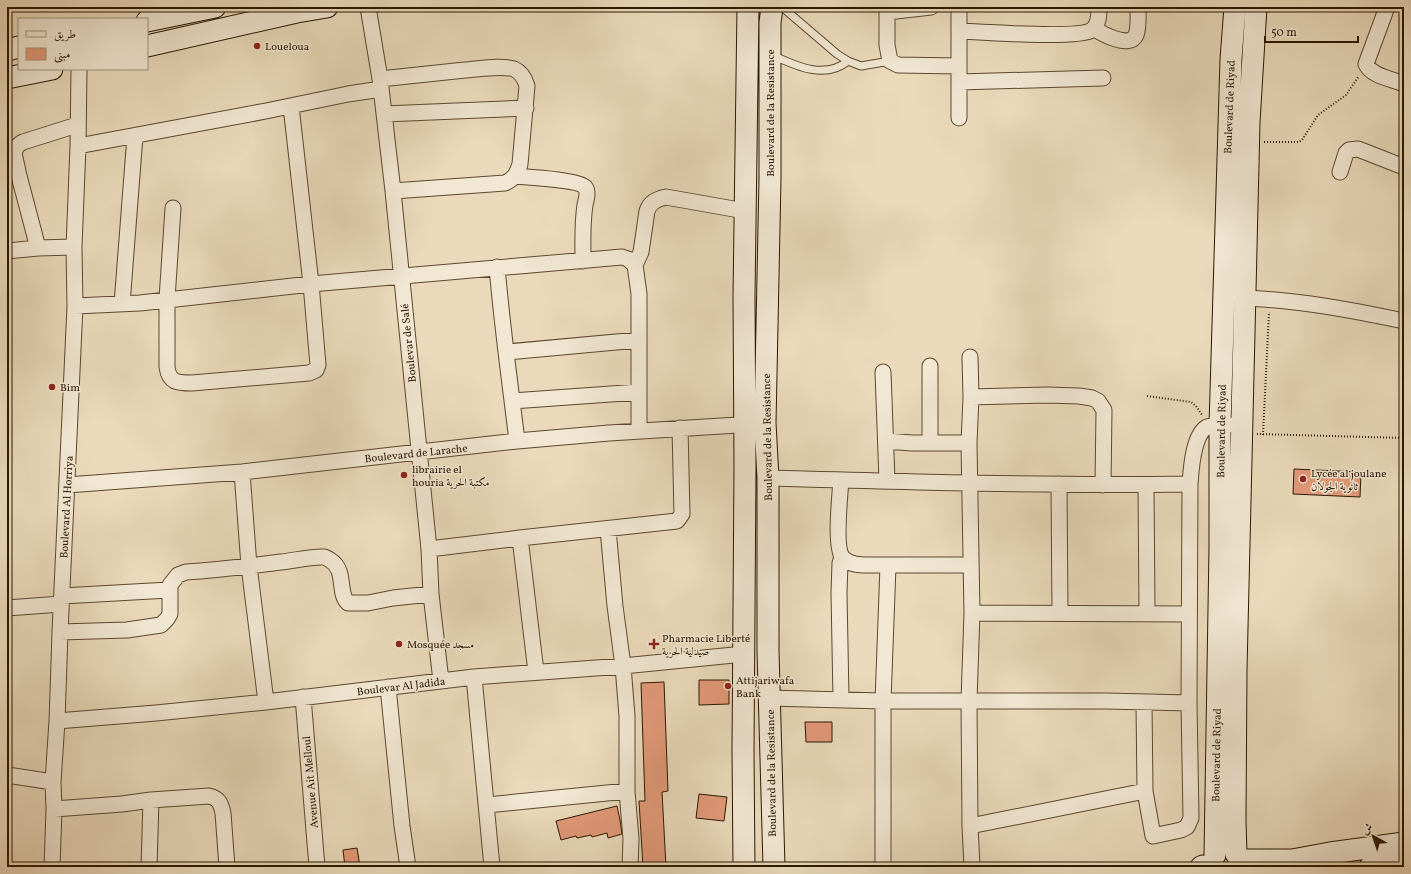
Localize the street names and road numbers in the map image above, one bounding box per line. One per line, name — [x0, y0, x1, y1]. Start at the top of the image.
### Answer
street label: Boulevard de la Resistance — [764, 49, 779, 177]
street label: Boulevard de Riyad — [1221, 60, 1240, 154]
street label: Boulevar de Salé — [398, 303, 421, 383]
street label: Boulevard de la Resistance — [760, 373, 777, 501]
street label: Boulevard de Riyad — [1214, 384, 1231, 478]
street label: Boulevard de Larache — [364, 442, 468, 467]
street label: Boulevard Al Horriya — [57, 455, 78, 559]
street label: Boulevar Al Jadida — [356, 675, 447, 700]
street label: Boulevard de Riyad — [1209, 708, 1226, 802]
street label: Boulevard de la Resistance — [764, 709, 781, 837]
street label: Avenue Ait Melloul — [300, 735, 323, 829]

